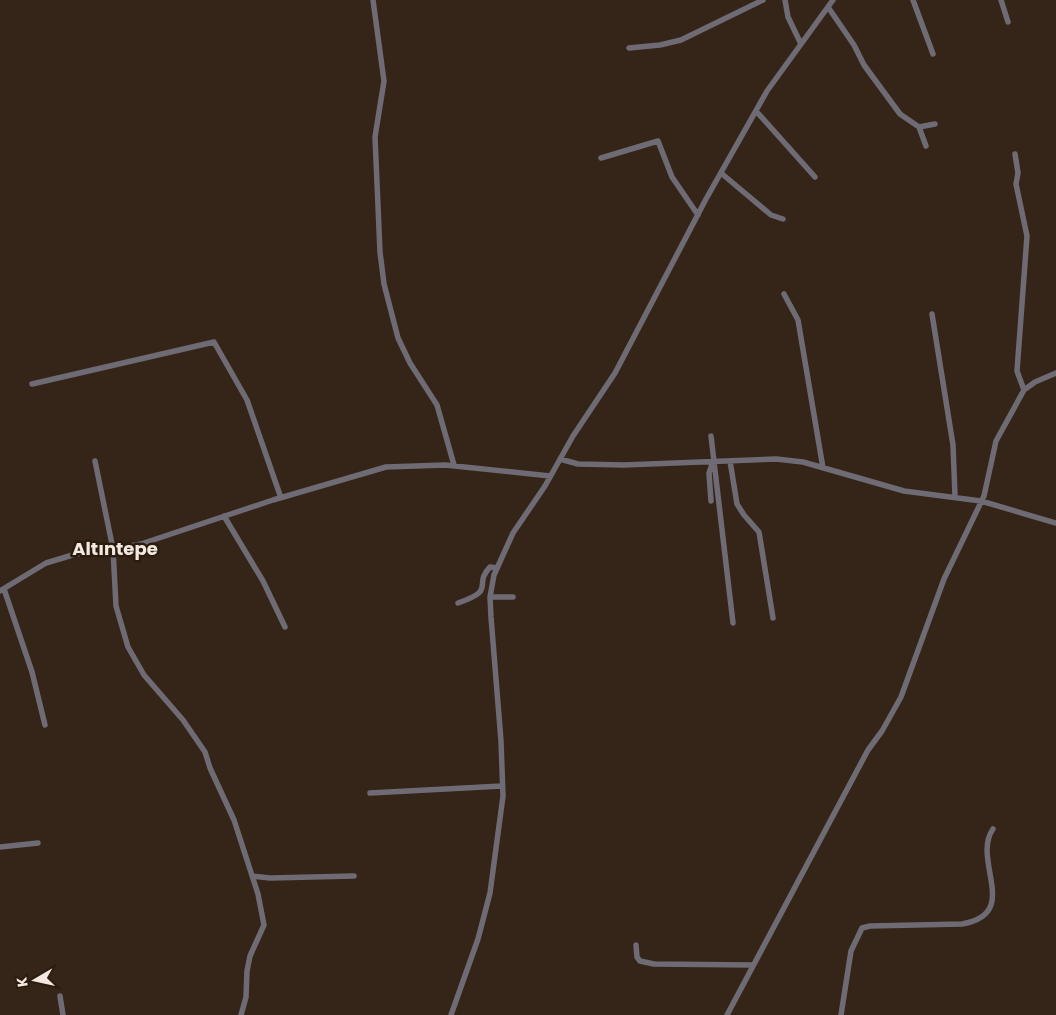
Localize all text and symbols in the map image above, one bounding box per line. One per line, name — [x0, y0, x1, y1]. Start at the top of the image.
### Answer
district label: Altıntepe — [72, 536, 158, 561]
north arrow — [10, 955, 60, 1005]
text: K — [11, 975, 33, 988]

